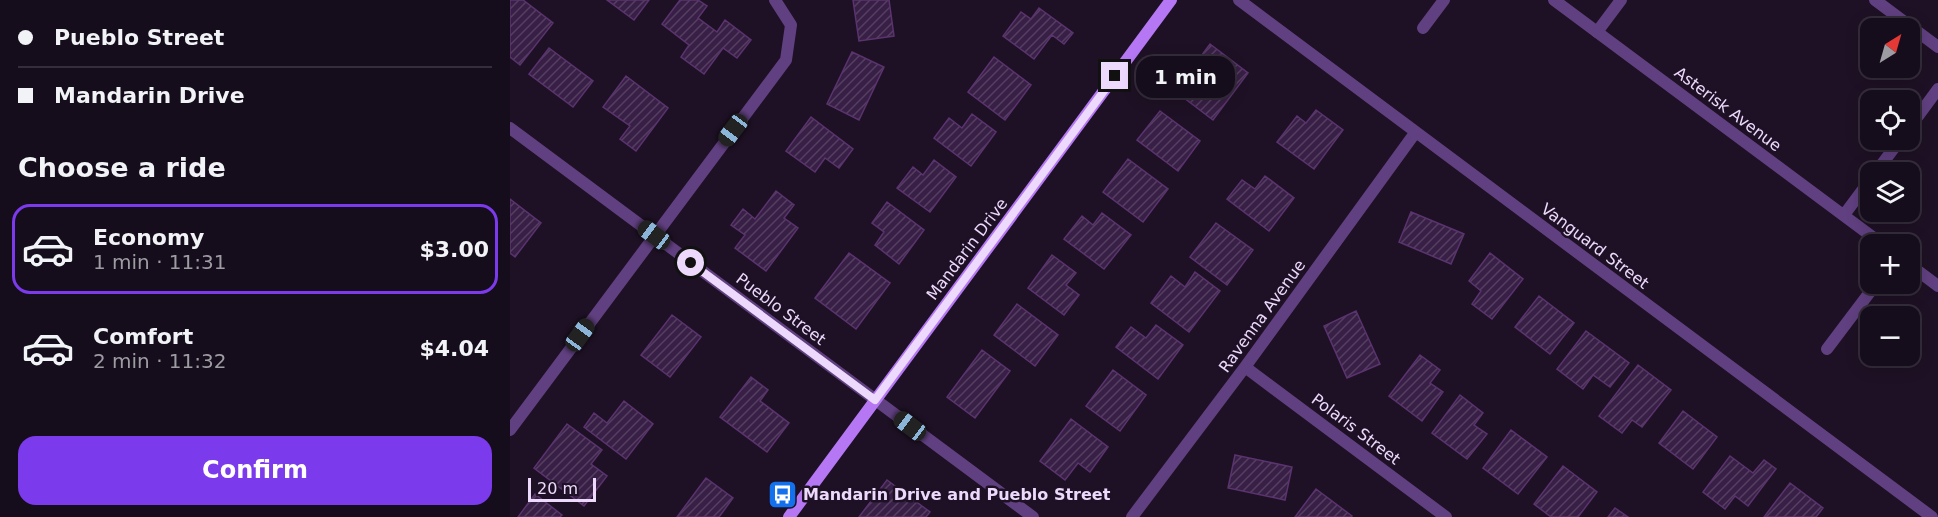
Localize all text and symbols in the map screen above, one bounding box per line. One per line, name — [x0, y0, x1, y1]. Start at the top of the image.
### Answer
north arrow — [1860, 18, 1920, 78]
map controls — [1860, 18, 1920, 366]
text: Pueblo Street — [54, 25, 224, 50]
callout: 1 min — [1136, 55, 1235, 97]
route end — [1101, 62, 1128, 89]
street label: Asterisk Avenue — [1671, 63, 1785, 155]
text: 1 min — [1154, 65, 1217, 89]
text: Mandarin Drive — [54, 83, 245, 108]
button: locate — [1860, 90, 1920, 150]
car — [715, 110, 751, 150]
text: Choose a ride — [18, 152, 226, 183]
button: layers — [1860, 162, 1920, 222]
street label: Mandarin Drive — [923, 194, 1011, 304]
street label: Vanguard Street — [1537, 199, 1653, 293]
car — [634, 217, 674, 253]
icon: car — [21, 222, 75, 276]
text: Economy — [93, 225, 204, 250]
button: + — [1860, 234, 1920, 294]
text: $3.00 — [419, 237, 489, 262]
route start — [677, 249, 704, 276]
text: 1 min · 11:31 — [93, 250, 227, 274]
street label: Ravenna Avenue — [1215, 256, 1309, 376]
street label: Pueblo Street — [732, 269, 830, 349]
button: − — [1860, 306, 1920, 366]
car — [562, 315, 598, 355]
icon: car — [21, 321, 75, 375]
text: Comfort — [93, 324, 193, 349]
text: $4.04 — [419, 336, 489, 361]
text: 2 min · 11:32 — [93, 349, 227, 373]
street label: Polaris Street — [1308, 389, 1404, 469]
car — [890, 408, 930, 444]
button: Confirm — [18, 436, 492, 505]
scale bar — [528, 475, 596, 502]
bus stop icon: Mandarin Drive and Pueblo Street — [766, 478, 798, 510]
text: 20 m — [537, 479, 578, 498]
place label: Mandarin Drive and Pueblo Street — [803, 485, 1111, 504]

